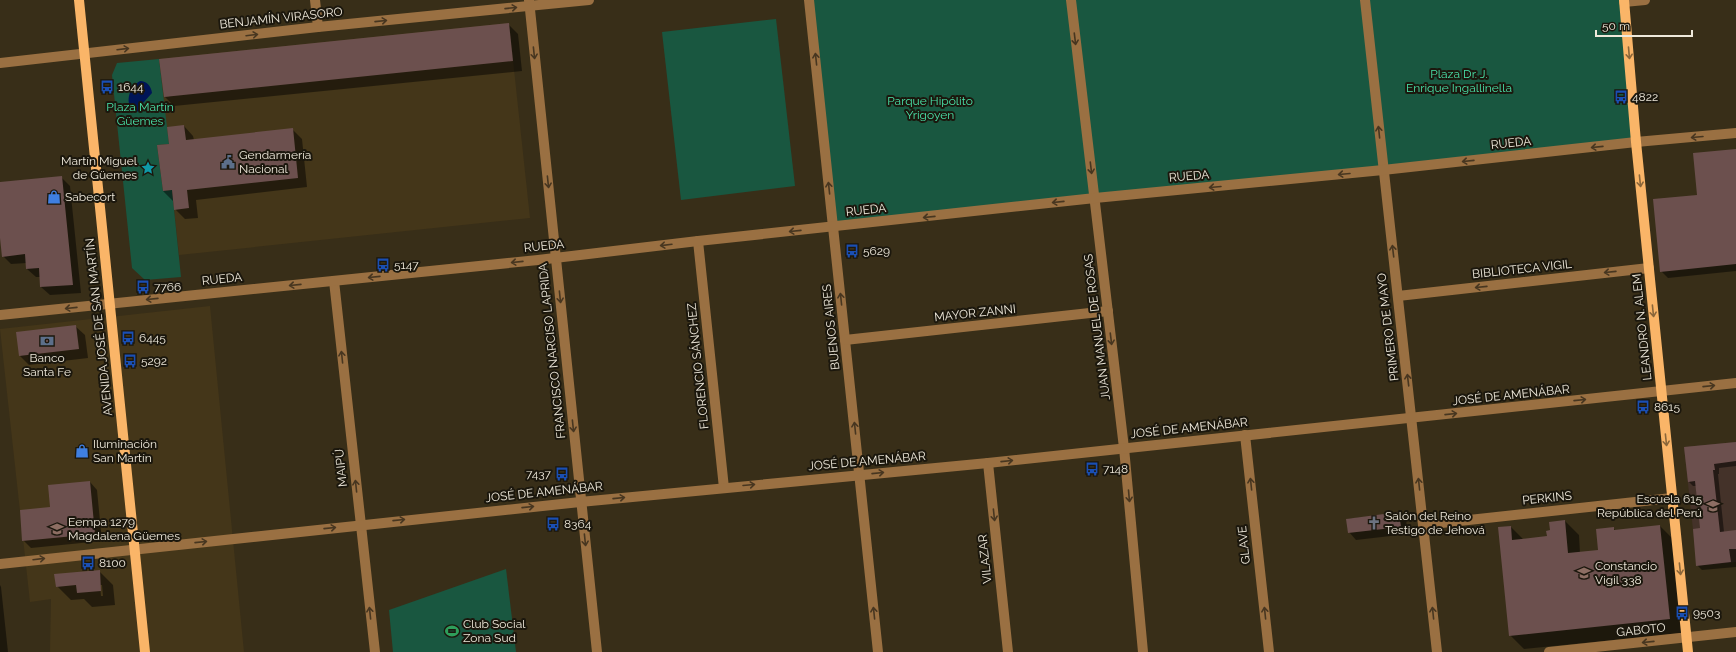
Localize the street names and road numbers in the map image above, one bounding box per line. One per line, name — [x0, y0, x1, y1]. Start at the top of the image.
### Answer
street label: BENJAMÍN VIRASORO — [219, 5, 343, 31]
street label: RUEDA — [1490, 134, 1532, 152]
street label: RUEDA — [1168, 167, 1210, 185]
street label: RUEDA — [845, 201, 887, 219]
street label: AVENIDA JOSÉ DE SAN MARTÍN — [83, 237, 115, 417]
street label: RUEDA — [523, 237, 565, 255]
street label: JUAN MANUEL DE ROSAS — [1081, 253, 1113, 401]
street label: BIBLIOTECA VIGIL — [1471, 257, 1573, 281]
street label: FRANCISCO NARCISO LAPRIDA — [536, 263, 568, 439]
street label: RUEDA — [201, 270, 243, 288]
street label: PRIMERO DE MAYO — [1374, 272, 1402, 382]
street label: LEANDRO N. ALEM — [1629, 273, 1655, 381]
street label: BUENOS AIRES — [820, 283, 842, 371]
street label: FLORENCIO SÁNCHEZ — [684, 302, 712, 430]
street label: MAYOR ZANNI — [933, 302, 1017, 324]
street label: JOSÉ DE AMENÁBAR — [1452, 382, 1571, 408]
street label: JOSÉ DE AMENÁBAR — [1130, 415, 1249, 441]
street label: MAIPÚ — [332, 448, 350, 488]
street label: JOSÉ DE AMENÁBAR — [808, 449, 927, 473]
street label: JOSÉ DE AMENÁBAR — [485, 479, 604, 505]
street label: PERKINS — [1521, 488, 1573, 508]
street label: GLAVE — [1235, 525, 1253, 565]
street label: VILAZAR — [975, 533, 995, 584]
street label: GABOTO — [1616, 620, 1666, 640]

